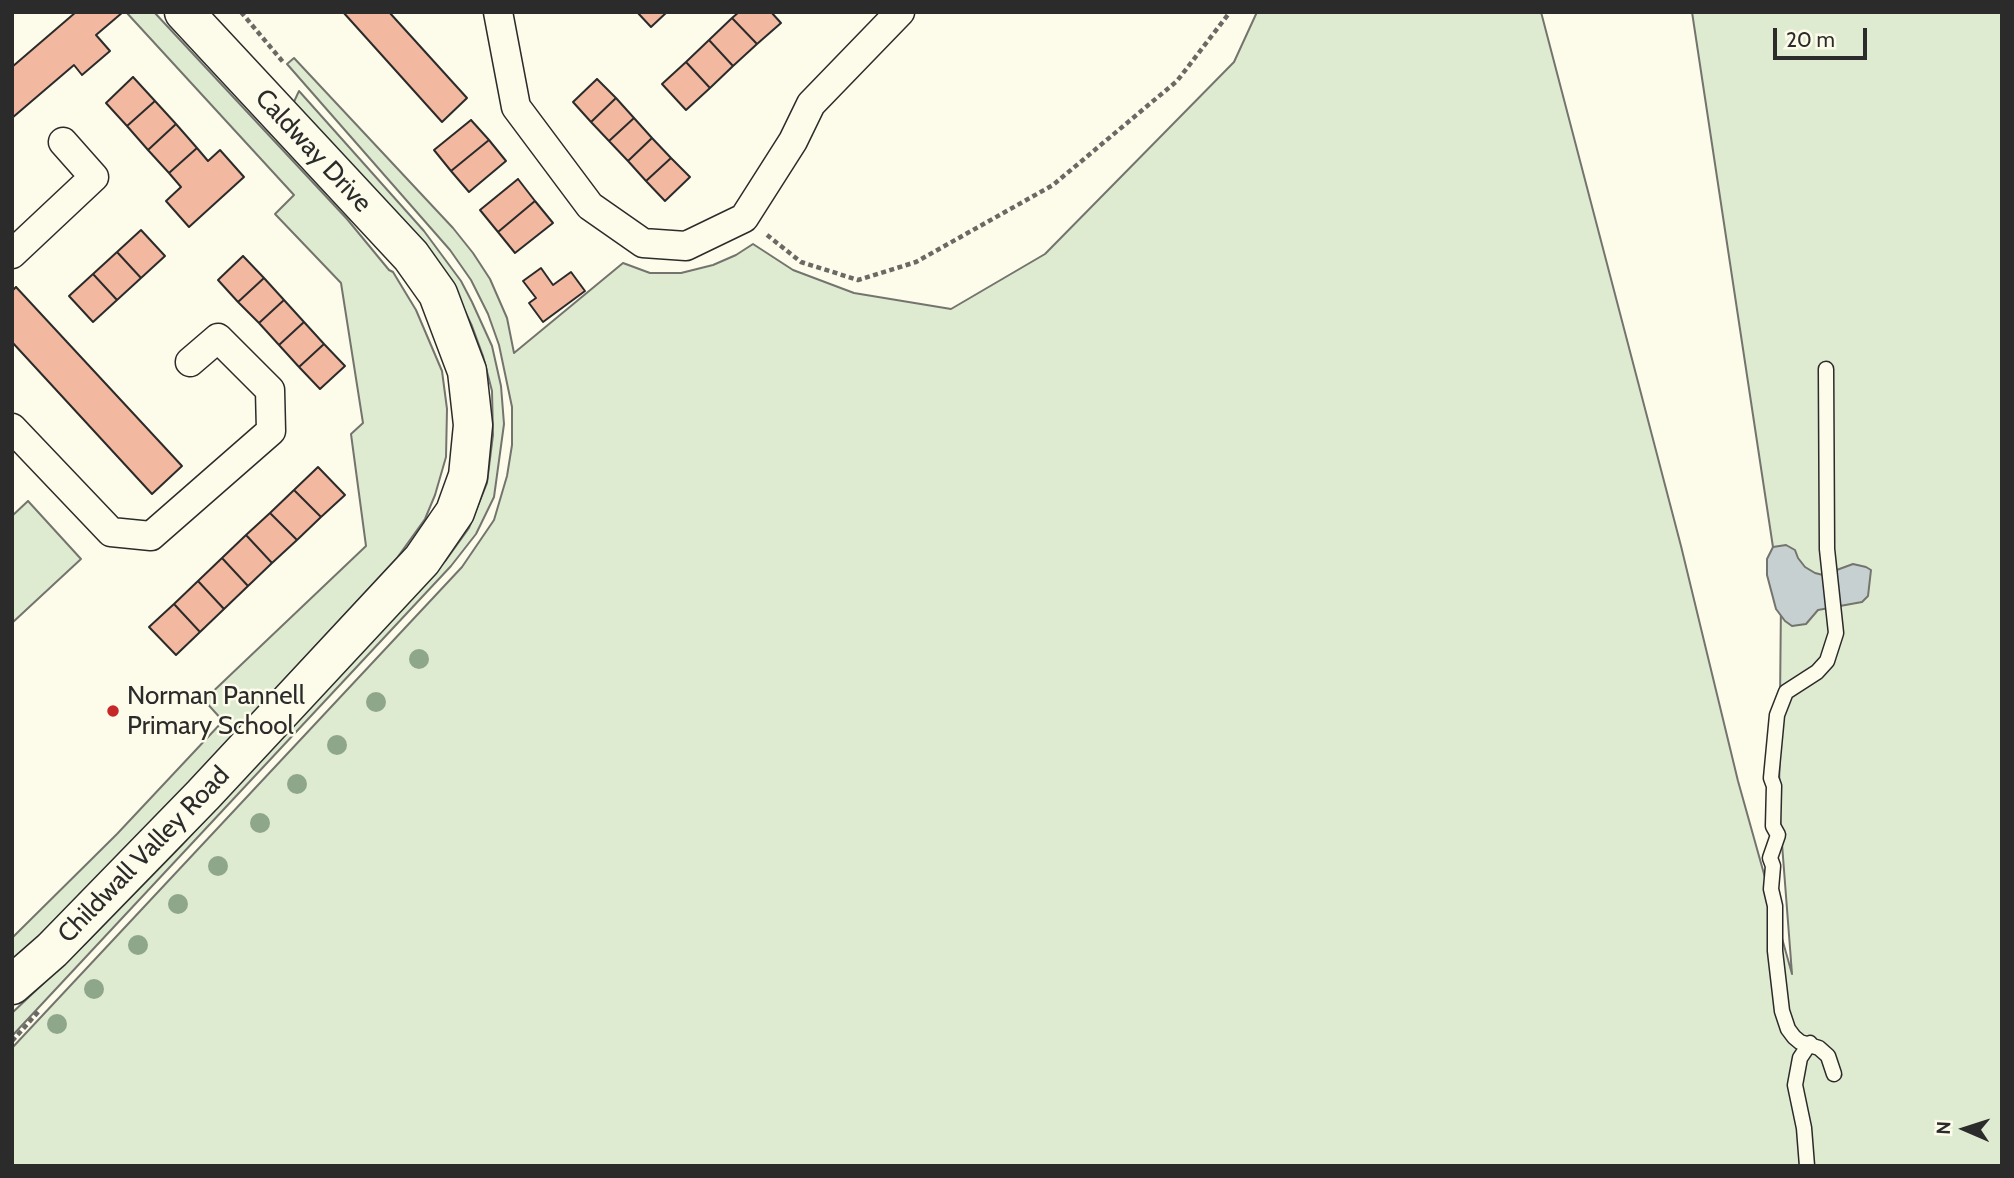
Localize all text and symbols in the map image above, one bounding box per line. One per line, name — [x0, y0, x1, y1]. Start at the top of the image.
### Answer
scale bar — [1776, 14, 1870, 58]
text: 20 m — [1786, 27, 1835, 52]
street label: Caldway Drive — [248, 83, 378, 219]
place label: Norman Pannell Primary School — [127, 680, 305, 742]
marker: Norman Pannell Primary School — [105, 703, 121, 719]
street label: Childwall Valley Road — [52, 760, 236, 950]
north arrow — [1930, 1094, 2000, 1164]
text: N — [1932, 1121, 1955, 1135]

